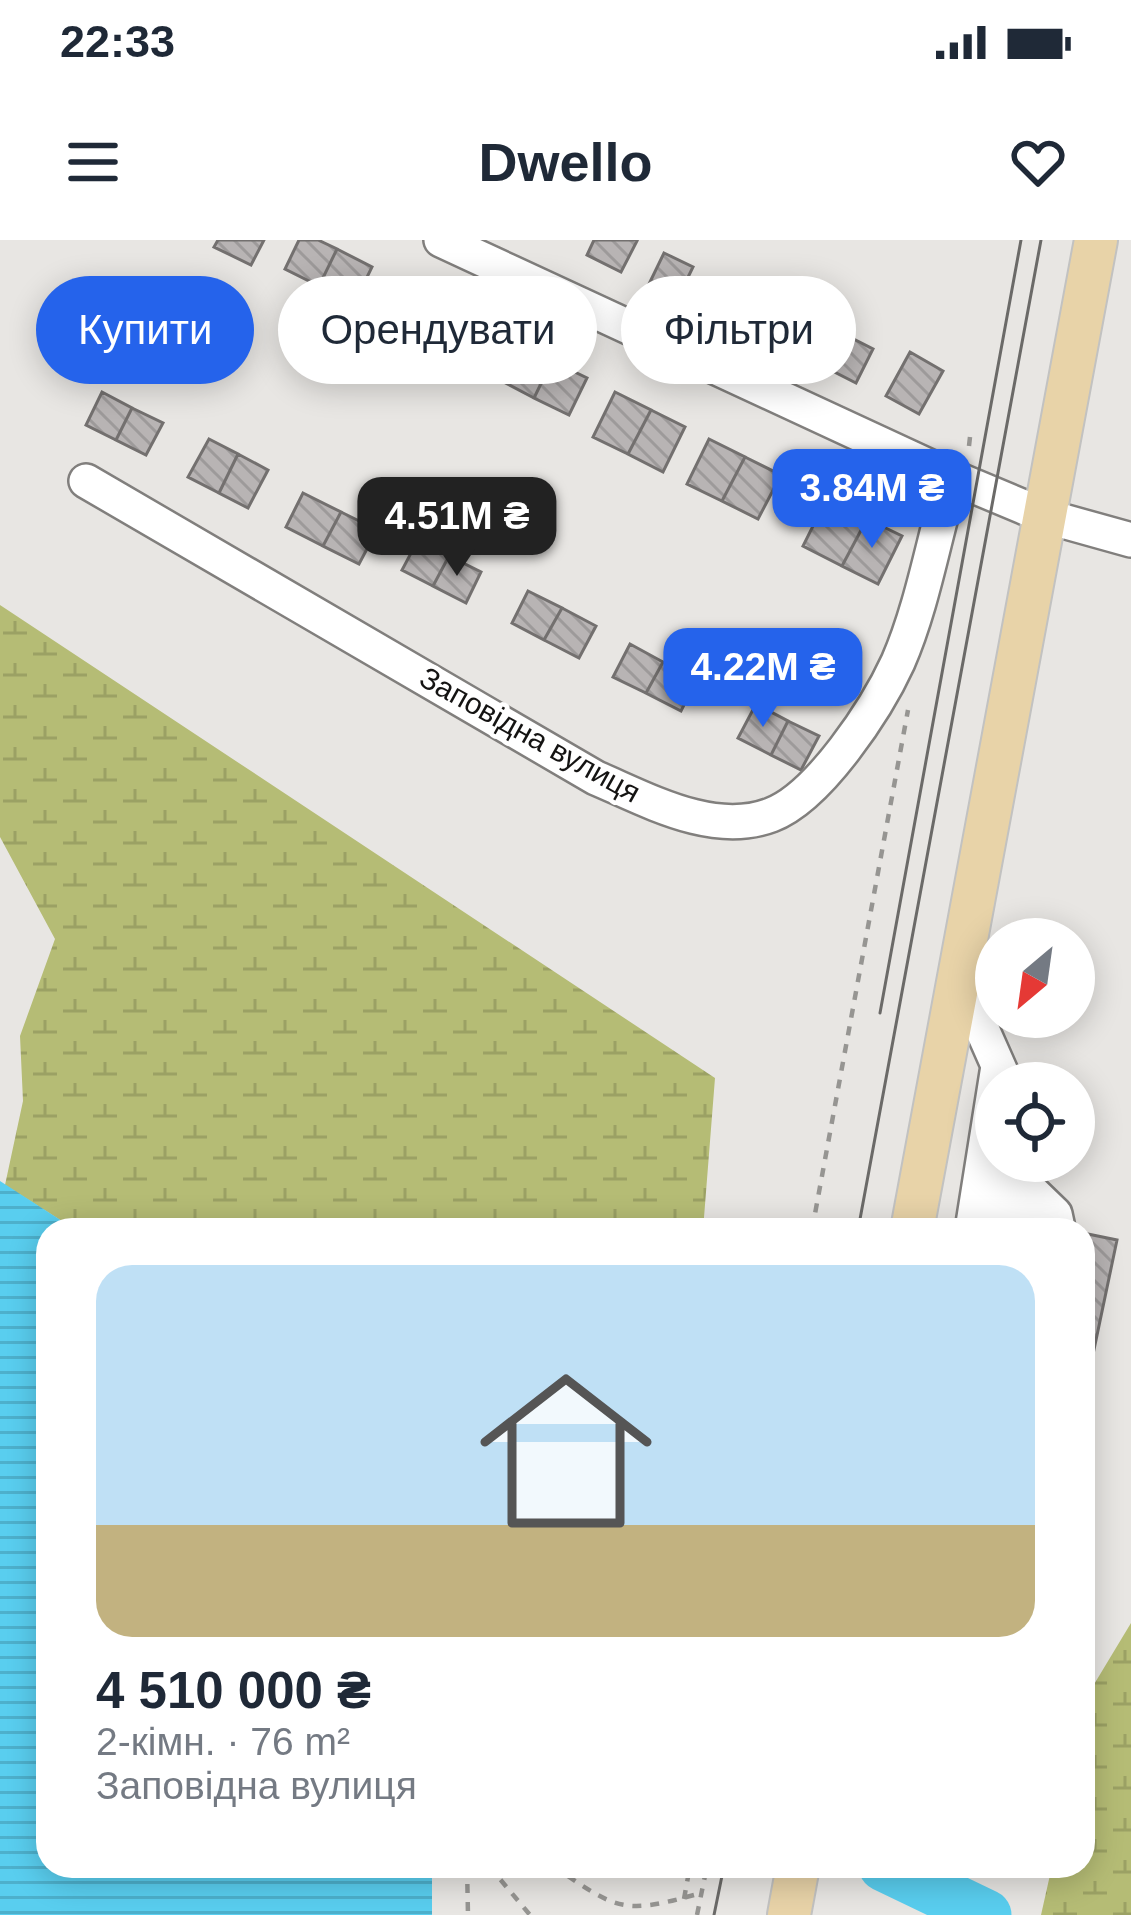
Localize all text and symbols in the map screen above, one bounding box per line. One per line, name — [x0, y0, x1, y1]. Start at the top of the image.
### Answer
text: 22:33 — [60, 16, 175, 67]
icon: menu — [60, 129, 126, 195]
icon: heart — [1005, 129, 1071, 195]
text: Dwello — [478, 132, 653, 192]
chip: Купити — [36, 276, 254, 384]
chip: Орендувати — [278, 276, 597, 384]
chip: Фільтри — [621, 276, 856, 384]
pin: 3.84M ₴ — [761, 449, 983, 551]
text: 3.84M ₴ — [799, 466, 945, 509]
pin: 4.51M ₴ — [346, 477, 568, 579]
text: 4.51M ₴ — [384, 494, 530, 537]
pin: 4.22M ₴ — [652, 628, 874, 730]
text: 4.22M ₴ — [690, 645, 836, 688]
street label: Заповідна вулиця — [414, 660, 646, 809]
north arrow — [975, 918, 1095, 1038]
map controls — [975, 918, 1095, 1182]
button: locate — [975, 1062, 1095, 1182]
icon: home — [458, 1343, 674, 1559]
text: 4 510 000 ₴ — [96, 1662, 371, 1719]
text: 2-кімн. · 76 m² — [96, 1720, 350, 1763]
text: Заповідна вулиця — [96, 1764, 417, 1807]

